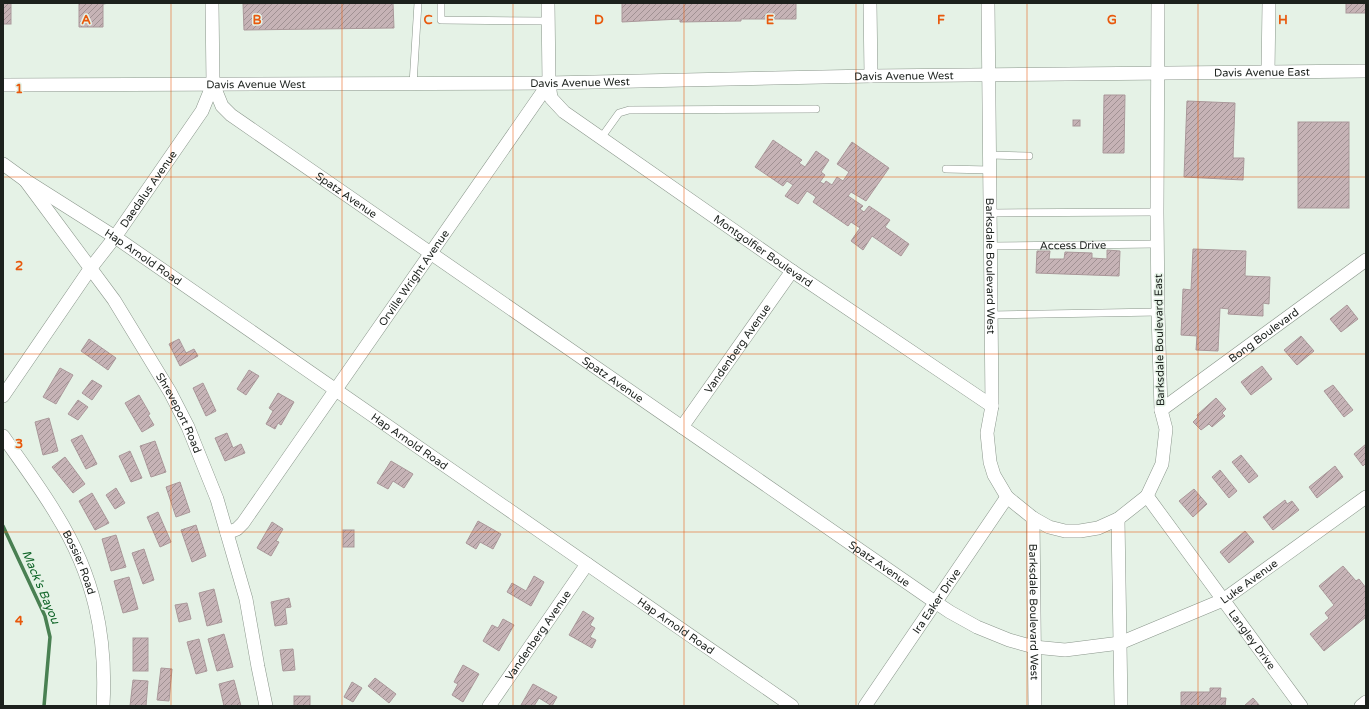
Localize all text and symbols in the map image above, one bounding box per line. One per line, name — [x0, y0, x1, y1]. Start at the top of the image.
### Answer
text: A — [81, 12, 91, 28]
text: B — [252, 12, 262, 28]
text: C — [423, 12, 433, 28]
text: D — [594, 12, 604, 28]
text: E — [766, 12, 774, 28]
text: F — [937, 12, 945, 28]
text: G — [1107, 12, 1117, 28]
text: H — [1278, 12, 1288, 28]
street label: Davis Avenue East — [1214, 66, 1310, 80]
street label: Davis Avenue West — [854, 69, 954, 83]
street label: Davis Avenue West — [530, 75, 630, 90]
street label: Davis Avenue West — [206, 78, 306, 91]
text: 1 — [15, 81, 23, 97]
street label: Daedalus Avenue — [117, 148, 180, 230]
street label: Spatz Avenue — [313, 170, 379, 221]
street label: Barksdale Boulevard West — [983, 198, 997, 334]
street label: Montgolfier Boulevard — [711, 212, 815, 290]
street label: Hap Arnold Road — [102, 226, 184, 288]
street label: Orville Wright Avenue — [376, 227, 452, 329]
street label: Access Drive — [1040, 239, 1106, 252]
text: 2 — [15, 258, 23, 274]
street label: Barksdale Boulevard East — [1152, 274, 1167, 406]
street label: Vandenberg Avenue — [702, 302, 774, 396]
street label: Bong Boulevard — [1226, 305, 1301, 365]
street label: Spatz Avenue — [580, 354, 646, 405]
street label: Shreveport Road — [153, 371, 204, 455]
street label: Hap Arnold Road — [369, 410, 450, 473]
text: 3 — [15, 436, 23, 452]
street label: Bossier Road — [60, 528, 98, 596]
street label: Spatz Avenue — [846, 538, 912, 590]
street label: Barksdale Boulevard West — [1026, 544, 1041, 680]
water label: Mack's Bayou — [19, 548, 63, 627]
street label: Luke Avenue — [1218, 557, 1280, 607]
street label: Ira Eaker Drive — [910, 566, 963, 636]
street label: Vandenberg Avenue — [503, 588, 574, 683]
street label: Hap Arnold Road — [635, 595, 717, 657]
street label: Langley Drive — [1226, 607, 1278, 672]
text: 4 — [15, 613, 24, 629]

